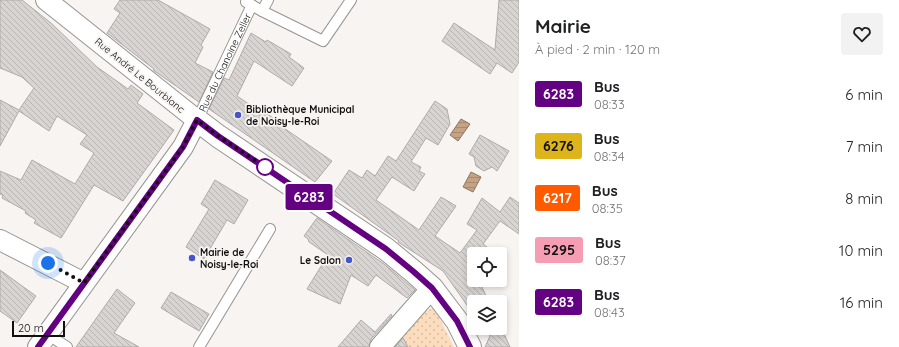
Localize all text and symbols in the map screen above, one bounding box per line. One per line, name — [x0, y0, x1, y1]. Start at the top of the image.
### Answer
street label: Rue du Chanoine Zeller — [196, 11, 254, 114]
button: heart — [841, 13, 883, 55]
text: Mairie — [535, 14, 591, 38]
street label: Rue André Le Bourblanc — [92, 35, 187, 116]
text: À pied · 2 min · 120 m — [535, 41, 660, 57]
text: Bus — [594, 77, 620, 96]
text: 6283 — [543, 85, 574, 103]
text: 6 min — [845, 85, 883, 104]
text: 08:33 — [594, 96, 625, 112]
place label: Bibliothèque Municipal de Noisy-le-Roi — [246, 103, 354, 128]
marker: Bibliothèque Municipal de Noisy-le-Roi — [233, 110, 243, 120]
text: Bus — [594, 129, 620, 148]
text: 6276 — [543, 137, 574, 155]
text: 7 min — [846, 137, 883, 156]
text: 08:34 — [594, 148, 625, 164]
unlabelled marker — [256, 158, 274, 176]
text: Bus — [592, 181, 618, 200]
line badge: 6283 — [281, 184, 337, 210]
text: 6283 — [294, 188, 324, 206]
text: 6217 — [543, 189, 572, 207]
text: 8 min — [845, 189, 883, 208]
text: 08:35 — [592, 200, 623, 216]
text: Bus — [595, 233, 621, 252]
text: 5295 — [543, 241, 575, 259]
text: 10 min — [839, 241, 883, 260]
place label: Mairie de Noisy-le-Roi — [200, 246, 258, 271]
map controls — [467, 247, 507, 335]
button: locate — [467, 247, 507, 287]
text: 08:37 — [595, 252, 626, 268]
your location — [38, 253, 58, 273]
marker: Mairie de Noisy-le-Roi — [187, 253, 197, 263]
place label: Le Salon — [300, 254, 341, 267]
marker: Le Salon — [344, 255, 354, 265]
text: Bus — [594, 285, 620, 304]
text: 6283 — [543, 293, 574, 311]
text: 16 min — [840, 293, 883, 312]
button: layers — [467, 295, 507, 335]
text: 08:43 — [594, 304, 625, 320]
scale bar — [12, 319, 65, 338]
text: 20 m — [18, 321, 44, 335]

